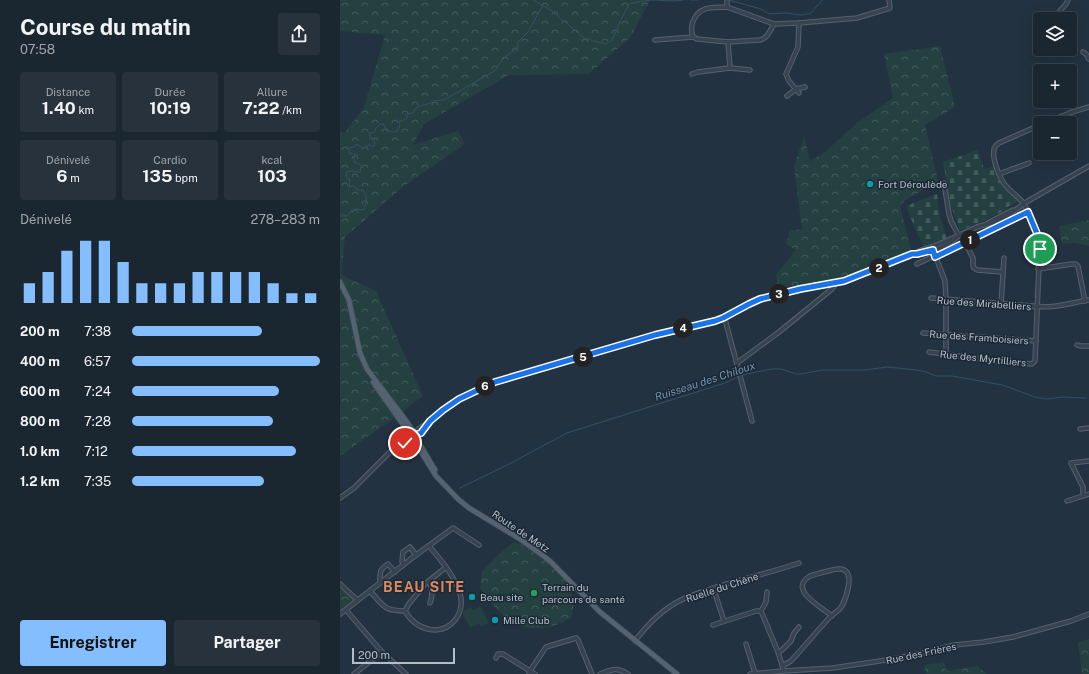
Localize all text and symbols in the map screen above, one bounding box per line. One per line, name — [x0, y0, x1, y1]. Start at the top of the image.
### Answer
map controls — [1033, 12, 1077, 160]
button: layers — [1033, 12, 1077, 56]
button: share — [278, 13, 320, 55]
text: Course du matin — [20, 14, 191, 40]
text: 07:58 — [20, 42, 55, 57]
button: + — [1033, 64, 1077, 108]
text: Distance — [46, 86, 90, 98]
text: Durée — [155, 86, 185, 98]
text: Allure — [256, 86, 288, 98]
text: 1.40 — [42, 98, 76, 118]
text: 10:19 — [149, 98, 191, 118]
text: 7:22 — [242, 98, 279, 118]
text: km — [76, 104, 94, 116]
text: /km — [279, 104, 302, 116]
button: − — [1033, 116, 1077, 160]
text: Dénivelé — [46, 154, 90, 166]
text: Cardio — [153, 154, 187, 166]
text: kcal — [261, 154, 283, 166]
text: 6 — [56, 166, 68, 186]
text: 135 — [142, 166, 172, 186]
text: 103 — [257, 166, 287, 186]
text: m — [68, 172, 80, 184]
text: bpm — [172, 172, 198, 184]
place label: Fort Déroulède — [878, 178, 948, 190]
marker: Fort Déroulède — [865, 179, 875, 189]
text: Dénivelé — [20, 212, 72, 227]
text: 278–283 m — [250, 212, 320, 227]
pin: 1 — [960, 230, 980, 250]
pin — [1023, 232, 1057, 266]
text: 1 — [968, 234, 972, 246]
icon: arrive — [1029, 238, 1051, 260]
pin: 2 — [869, 258, 889, 278]
text: 2 — [876, 262, 883, 274]
pin: 3 — [769, 284, 789, 304]
text: 3 — [775, 288, 783, 300]
street label: Rue des Mirabelliers — [936, 294, 1032, 312]
pin: 4 — [673, 318, 693, 338]
text: 4 — [679, 322, 687, 334]
text: 200 m — [20, 324, 60, 339]
text: 7:38 — [84, 324, 111, 339]
street label: Rue des Framboisiers — [929, 328, 1029, 346]
pin: 5 — [573, 347, 593, 367]
street label: Rue des Myrtilliers — [939, 347, 1027, 369]
text: 5 — [579, 351, 587, 363]
text: 400 m — [20, 354, 60, 369]
text: 6:57 — [84, 354, 111, 369]
water label: Ruisseau des Chiloux — [653, 359, 757, 403]
pin: 6 — [475, 376, 495, 396]
text: 6 — [481, 380, 489, 392]
text: 600 m — [20, 384, 60, 399]
text: 7:24 — [84, 384, 111, 399]
text: 800 m — [20, 414, 60, 429]
text: 7:28 — [84, 414, 111, 429]
pin — [388, 426, 422, 460]
icon: check — [394, 432, 416, 454]
text: 1.0 km — [20, 444, 60, 459]
text: 7:12 — [84, 444, 108, 459]
text: 1.2 km — [20, 474, 60, 489]
text: 7:35 — [84, 474, 111, 489]
street label: Route de Metz — [490, 507, 552, 555]
street label: Ruelle du Chêne — [684, 570, 760, 604]
district label: BEAU SITE — [383, 579, 465, 595]
place label: Terrain du parcours de santé — [542, 581, 625, 605]
marker: Terrain du parcours de santé — [529, 588, 539, 598]
place label: Beau site — [480, 591, 523, 603]
marker: Beau site — [467, 592, 477, 602]
place label: Mille Club — [503, 614, 550, 626]
marker: Mille Club — [490, 615, 500, 625]
button: Enregistrer — [20, 620, 166, 666]
button: Partager — [174, 620, 320, 666]
street label: Rue des Frières — [885, 640, 957, 666]
scale bar — [352, 646, 455, 665]
text: 200 m — [358, 649, 390, 661]

